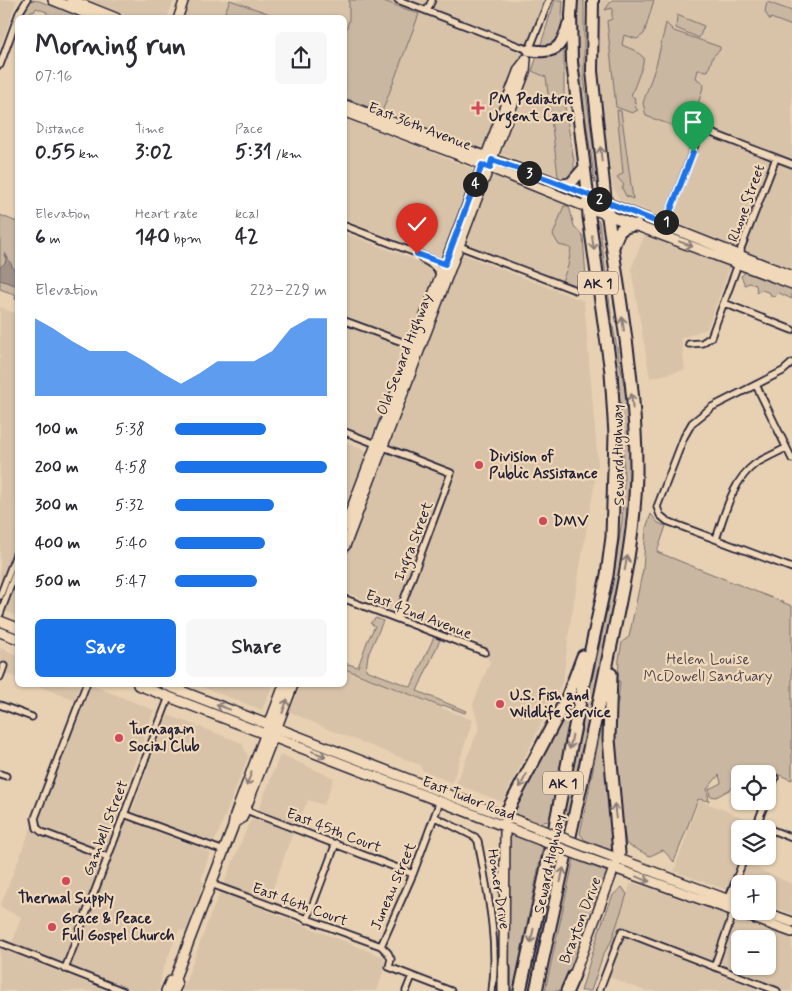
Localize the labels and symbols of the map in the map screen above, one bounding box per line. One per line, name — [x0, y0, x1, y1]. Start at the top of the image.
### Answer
place label: PM Pediatric Urgent Care — [489, 90, 574, 129]
street label: East 36th Avenue — [365, 98, 474, 156]
marker: PM Pediatric Urgent Care — [471, 101, 485, 115]
pin — [672, 101, 714, 152]
one-way arrow — [596, 147, 606, 163]
pin: 3 — [516, 160, 542, 186]
street label: Rhone Street — [724, 161, 770, 245]
pin: 4 — [462, 172, 488, 196]
pin: 2 — [586, 186, 612, 212]
pin — [396, 203, 438, 254]
pin: 1 — [654, 210, 678, 234]
one-way arrow — [588, 235, 598, 251]
one-way arrow — [678, 240, 693, 249]
road number: AK 1 — [578, 272, 618, 294]
street label: Old Seward Highway — [372, 290, 438, 419]
one-way arrow — [618, 317, 628, 333]
one-way arrow — [627, 393, 637, 409]
street label: Seward Highway — [608, 404, 631, 506]
place label: Division of Public Assistance — [489, 447, 598, 484]
marker: Division of Public Assistance — [473, 459, 485, 471]
street label: Ingra Street — [390, 499, 439, 584]
place label: DMV — [553, 512, 589, 532]
marker: DMV — [537, 515, 549, 527]
one-way arrow — [621, 555, 631, 571]
street label: East 42nd Avenue — [363, 585, 475, 644]
park label: Helen Louise McDowell Sanctuary — [644, 650, 773, 687]
place label: U.S. Fish and Wildlife Service — [509, 686, 612, 723]
marker: U.S. Fish and Wildlife Service — [494, 698, 506, 710]
one-way arrow — [281, 699, 290, 715]
one-way arrow — [216, 702, 232, 711]
place label: Turnagain Social Club — [129, 720, 200, 757]
marker: Turnagain Social Club — [113, 732, 125, 744]
one-way arrow — [566, 734, 576, 750]
one-way arrow — [311, 750, 326, 760]
one-way arrow — [244, 771, 253, 786]
road number: AK 1 — [543, 771, 583, 794]
street label: East Tudor Road — [419, 772, 518, 826]
one-way arrow — [518, 773, 527, 788]
street label: Gambell Street — [79, 778, 133, 879]
one-way arrow — [610, 803, 619, 819]
street label: East 45th Court — [283, 804, 384, 858]
street label: Seward Highway — [530, 812, 571, 916]
street label: Juneau Street — [366, 839, 422, 933]
street label: Homer Drive — [482, 847, 514, 931]
one-way arrow — [558, 867, 567, 883]
street label: Brayton Drive — [555, 874, 607, 967]
marker: Thermal Supply — [60, 875, 72, 887]
one-way arrow — [634, 875, 650, 884]
street label: East 46th Court — [249, 878, 350, 931]
place label: Thermal Supply — [18, 889, 114, 909]
place label: Grace & Peace Full Gospel Church — [62, 909, 175, 946]
marker: Grace & Peace Full Gospel Church — [46, 921, 58, 933]
one-way arrow — [527, 927, 536, 943]

